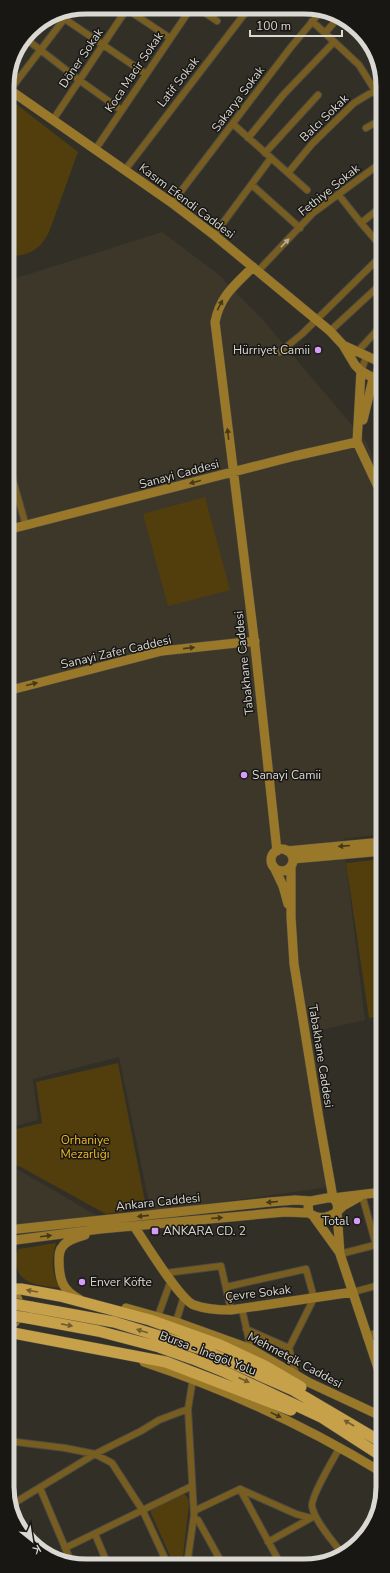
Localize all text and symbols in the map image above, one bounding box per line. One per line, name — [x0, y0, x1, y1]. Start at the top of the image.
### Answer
scale bar — [250, 12, 342, 38]
text: 100 m — [256, 18, 291, 34]
street label: Döner Sokak — [55, 24, 107, 91]
street label: Koca Macir Sokak — [101, 28, 167, 115]
street label: Latif Sokak — [153, 53, 203, 110]
street label: Sakarya Sokak — [208, 62, 269, 135]
street label: Balcı Sokak — [296, 90, 352, 145]
street label: Kasım Efendi Caddesi — [136, 160, 238, 242]
street label: Fethiye Sokak — [295, 160, 364, 220]
one-way arrow — [280, 238, 290, 248]
one-way arrow — [217, 300, 223, 311]
place label: Hürriyet Camii — [233, 342, 310, 358]
marker: Hürriyet Camii — [313, 345, 323, 355]
one-way arrow — [225, 427, 231, 440]
street label: Sanayi Caddesi — [137, 456, 221, 492]
one-way arrow — [189, 479, 201, 485]
street label: Tabakhane Caddesi — [231, 610, 257, 716]
street label: Sanayi Zafer Caddesi — [59, 631, 173, 673]
one-way arrow — [183, 644, 195, 651]
one-way arrow — [25, 681, 38, 687]
place label: Sanayi Camii — [252, 767, 321, 783]
marker: Sanayi Camii — [239, 770, 249, 780]
one-way arrow — [338, 842, 350, 849]
street label: Tabakhane Caddesi — [305, 1003, 337, 1109]
park label: Orhaniye Mezarlığı — [61, 1132, 109, 1162]
street label: Ankara Caddesi — [115, 1190, 201, 1214]
one-way arrow — [266, 1199, 279, 1206]
one-way arrow — [137, 1213, 149, 1219]
place label: Total — [322, 1213, 349, 1229]
one-way arrow — [211, 1215, 223, 1221]
marker: Total — [352, 1216, 362, 1226]
place label: ANKARA CD. 2 — [163, 1223, 246, 1239]
marker: ANKARA CD. 2 — [150, 1226, 160, 1236]
one-way arrow — [40, 1233, 52, 1239]
place label: Enver Köfte — [90, 1274, 152, 1290]
marker: Enver Köfte — [77, 1277, 87, 1287]
street label: Çevre Sokak — [224, 1281, 293, 1305]
one-way arrow — [25, 1287, 38, 1293]
one-way arrow — [60, 1322, 73, 1328]
street label: Bursa - İnegöl Yolu — [157, 1327, 259, 1379]
one-way arrow — [135, 1328, 147, 1334]
street label: Mehmetçik Caddesi — [245, 1328, 345, 1392]
one-way arrow — [238, 1377, 249, 1383]
one-way arrow — [270, 1412, 281, 1418]
one-way arrow — [343, 1420, 355, 1427]
north arrow — [12, 1521, 52, 1561]
text: K — [29, 1541, 44, 1558]

